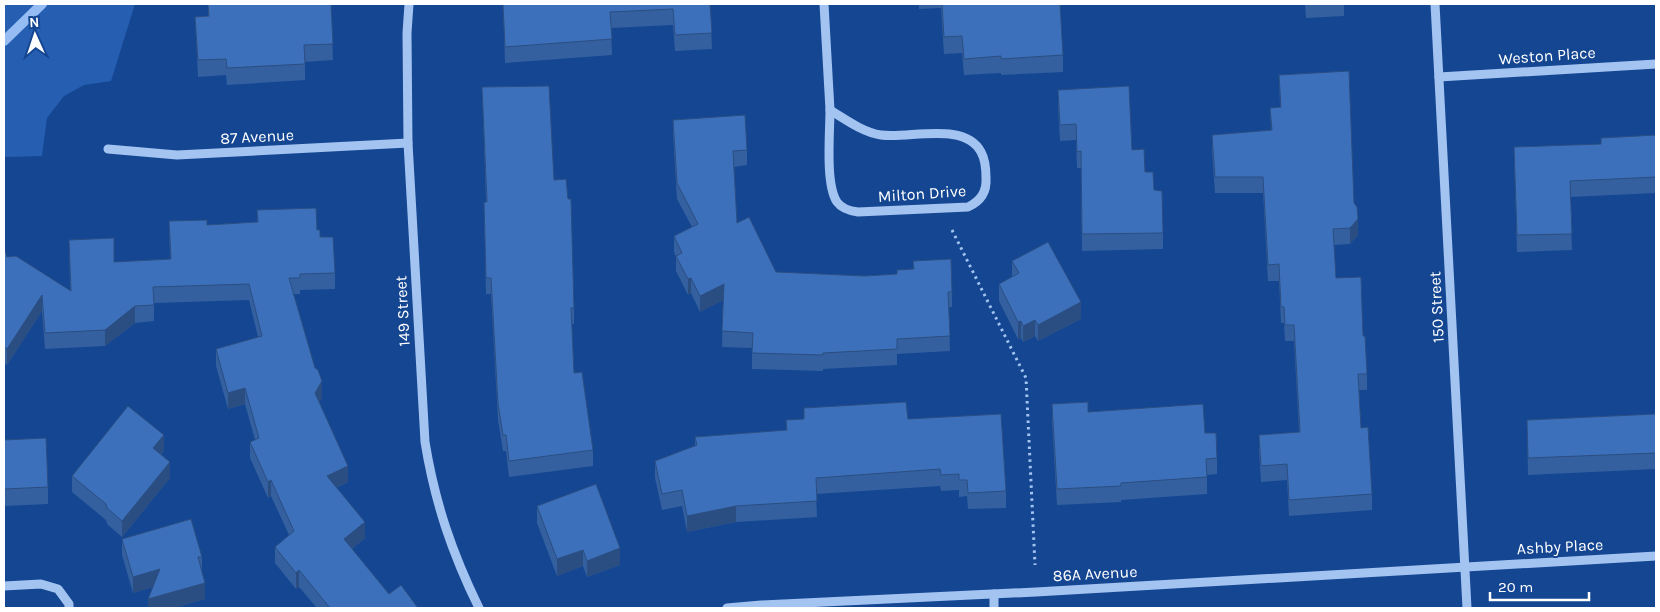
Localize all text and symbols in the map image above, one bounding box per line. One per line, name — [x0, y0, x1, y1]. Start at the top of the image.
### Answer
north arrow — [10, 10, 60, 60]
text: N — [29, 14, 40, 31]
street label: Weston Place — [1498, 43, 1596, 68]
street label: 87 Avenue — [220, 125, 294, 148]
street label: Milton Drive — [877, 181, 967, 206]
street label: 150 Street — [1425, 271, 1448, 343]
street label: 149 Street — [391, 275, 414, 347]
street label: Ashby Place — [1516, 535, 1604, 558]
street label: 86A Avenue — [1052, 562, 1138, 585]
scale bar — [1490, 570, 1589, 602]
text: 20 m — [1498, 578, 1533, 596]

